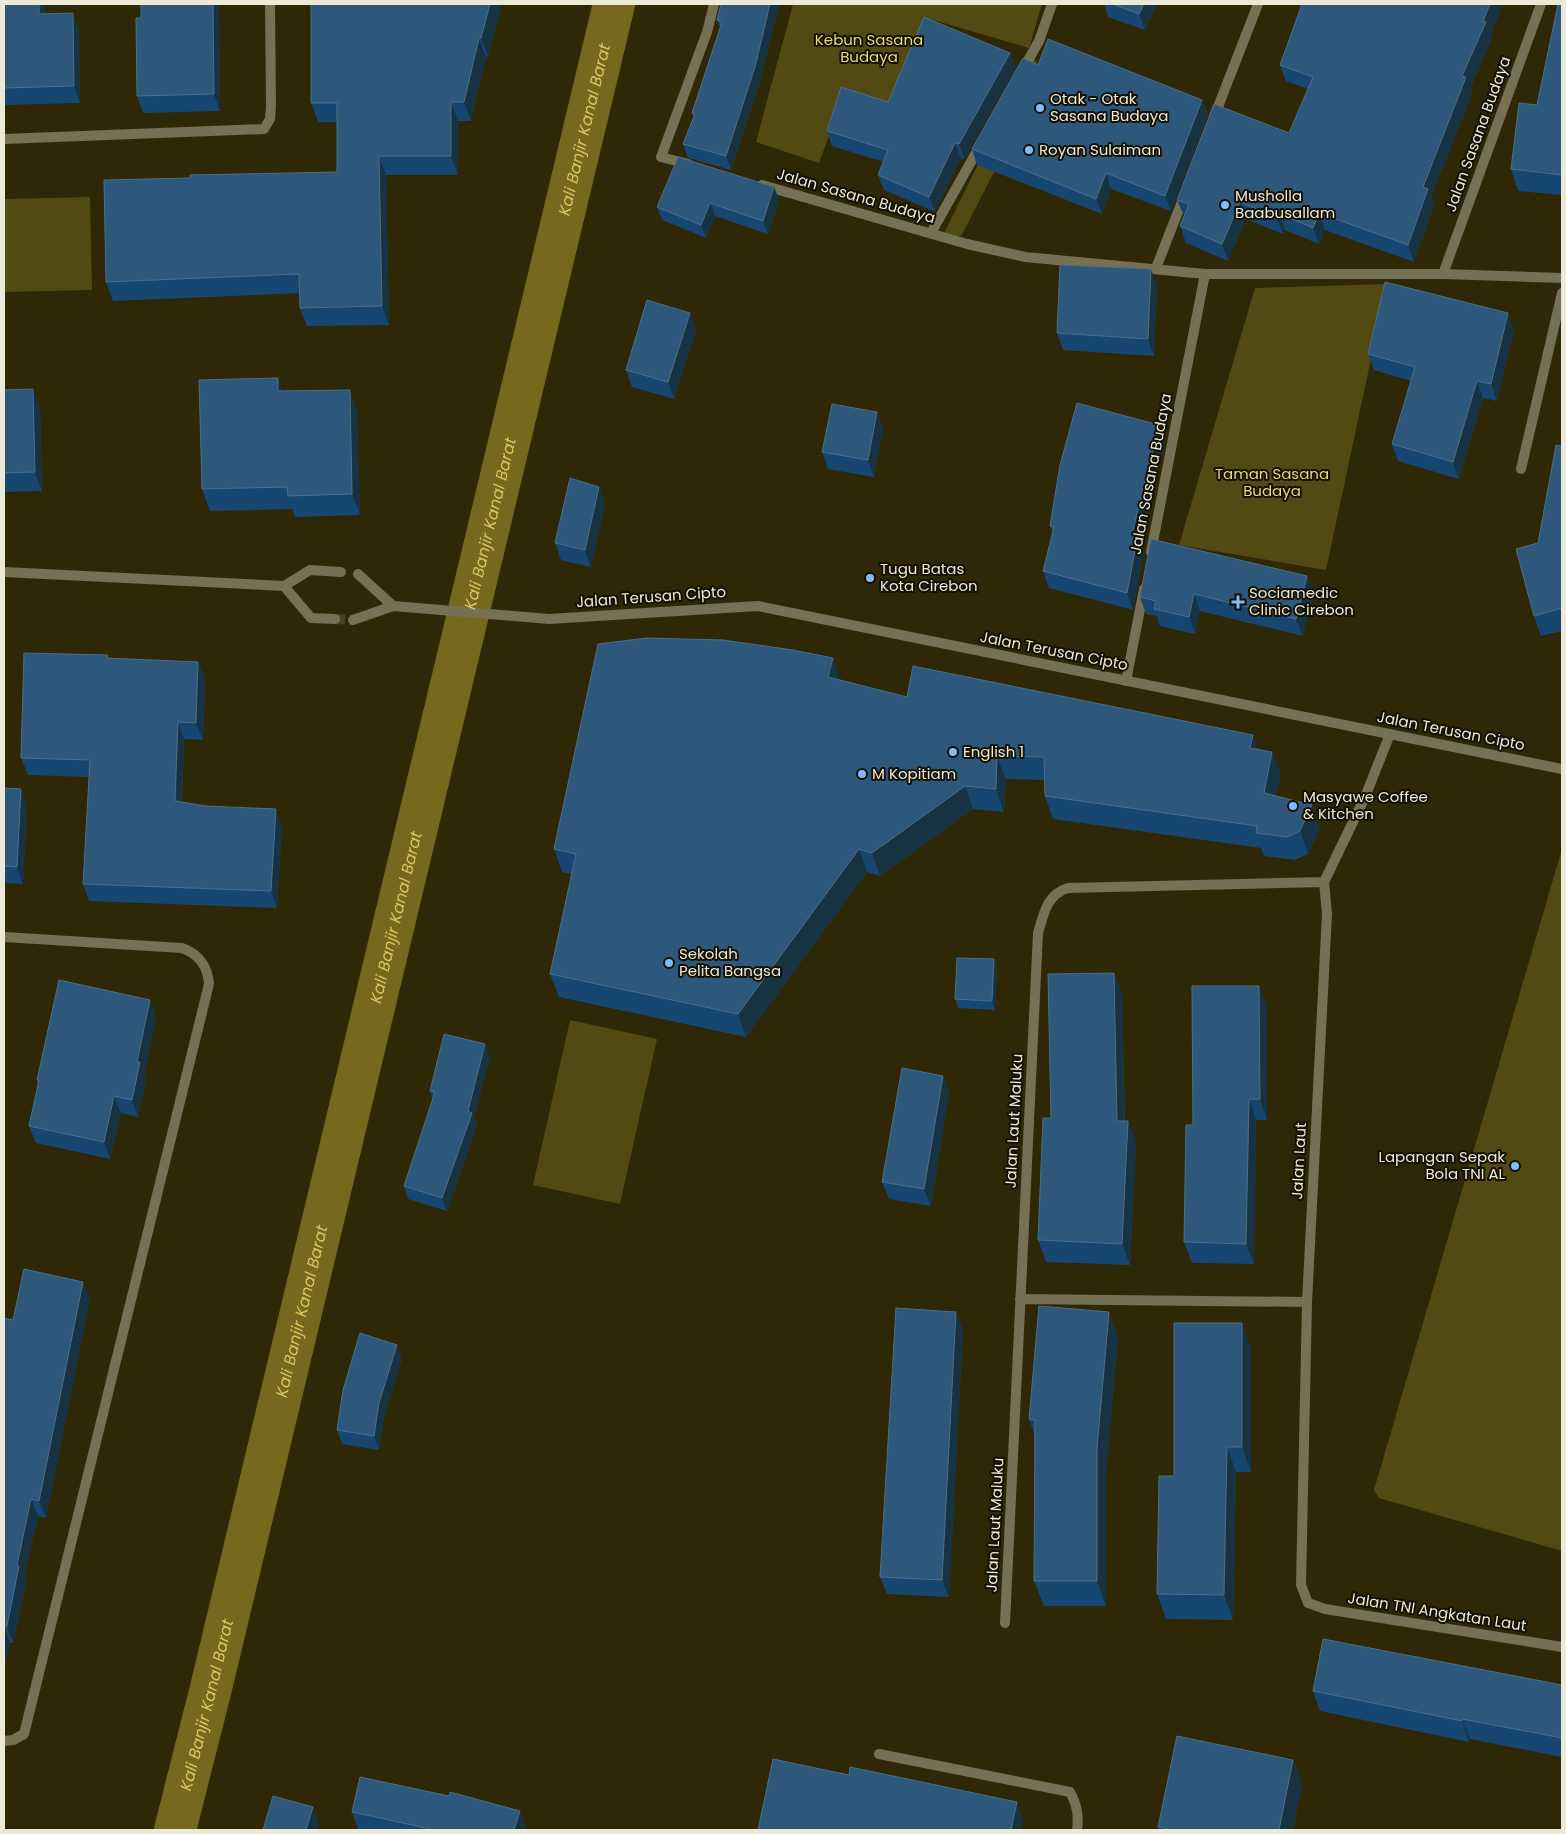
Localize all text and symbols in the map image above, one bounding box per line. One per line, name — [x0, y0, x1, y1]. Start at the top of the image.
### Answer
park label: Kebun Sasana Budaya — [815, 29, 923, 67]
water label: Kali Banjir Kanal Barat — [553, 40, 616, 218]
street label: Jalan Sasana Budaya — [1440, 53, 1515, 214]
place label: Otak - Otak Sasana Budaya — [1050, 88, 1168, 126]
marker: Otak - Otak Sasana Budaya — [1034, 102, 1046, 114]
place label: Royan Sulaiman — [1039, 139, 1161, 160]
marker: Royan Sulaiman — [1023, 144, 1035, 156]
street label: Jalan Sasana Budaya — [774, 163, 938, 228]
place label: Musholla Baabusallam — [1235, 185, 1335, 223]
marker: Musholla Baabusallam — [1219, 199, 1231, 211]
street label: Jalan Sasana Budaya — [1125, 391, 1176, 556]
water label: Kali Banjir Kanal Barat — [459, 434, 522, 612]
park label: Taman Sasana Budaya — [1215, 463, 1329, 501]
place label: Tugu Batas Kota Cirebon — [880, 558, 978, 596]
marker: Tugu Batas Kota Cirebon — [864, 572, 876, 584]
street label: Jalan Terusan Cipto — [575, 581, 727, 612]
place label: Sociamedic Clinic Cirebon — [1249, 582, 1354, 620]
marker: Sociamedic Clinic Cirebon — [1231, 595, 1245, 609]
street label: Jalan Terusan Cipto — [978, 626, 1130, 675]
street label: Jalan Terusan Cipto — [1375, 706, 1527, 755]
place label: English 1 — [963, 741, 1024, 762]
marker: English 1 — [947, 746, 959, 758]
place label: M Kopitiam — [872, 763, 956, 784]
marker: M Kopitiam — [856, 768, 868, 780]
place label: Masyawe Coffee & Kitchen — [1303, 786, 1428, 824]
marker: Masyawe Coffee & Kitchen — [1287, 800, 1299, 812]
water label: Kali Banjir Kanal Barat — [364, 828, 428, 1006]
place label: Sekolah Pelita Bangsa — [679, 943, 781, 981]
marker: Sekolah Pelita Bangsa — [663, 957, 675, 969]
street label: Jalan Laut Maluku — [999, 1053, 1028, 1189]
street label: Jalan Laut — [1286, 1122, 1311, 1200]
place label: Lapangan Sepak Bola TNI AL — [1379, 1146, 1506, 1184]
marker: Lapangan Sepak Bola TNI AL — [1509, 1160, 1521, 1172]
water label: Kali Banjir Kanal Barat — [270, 1222, 334, 1400]
street label: Jalan Laut Maluku — [980, 1457, 1009, 1593]
street label: Jalan TNI Angkatan Laut — [1346, 1587, 1528, 1636]
water label: Kali Banjir Kanal Barat — [174, 1616, 239, 1793]

